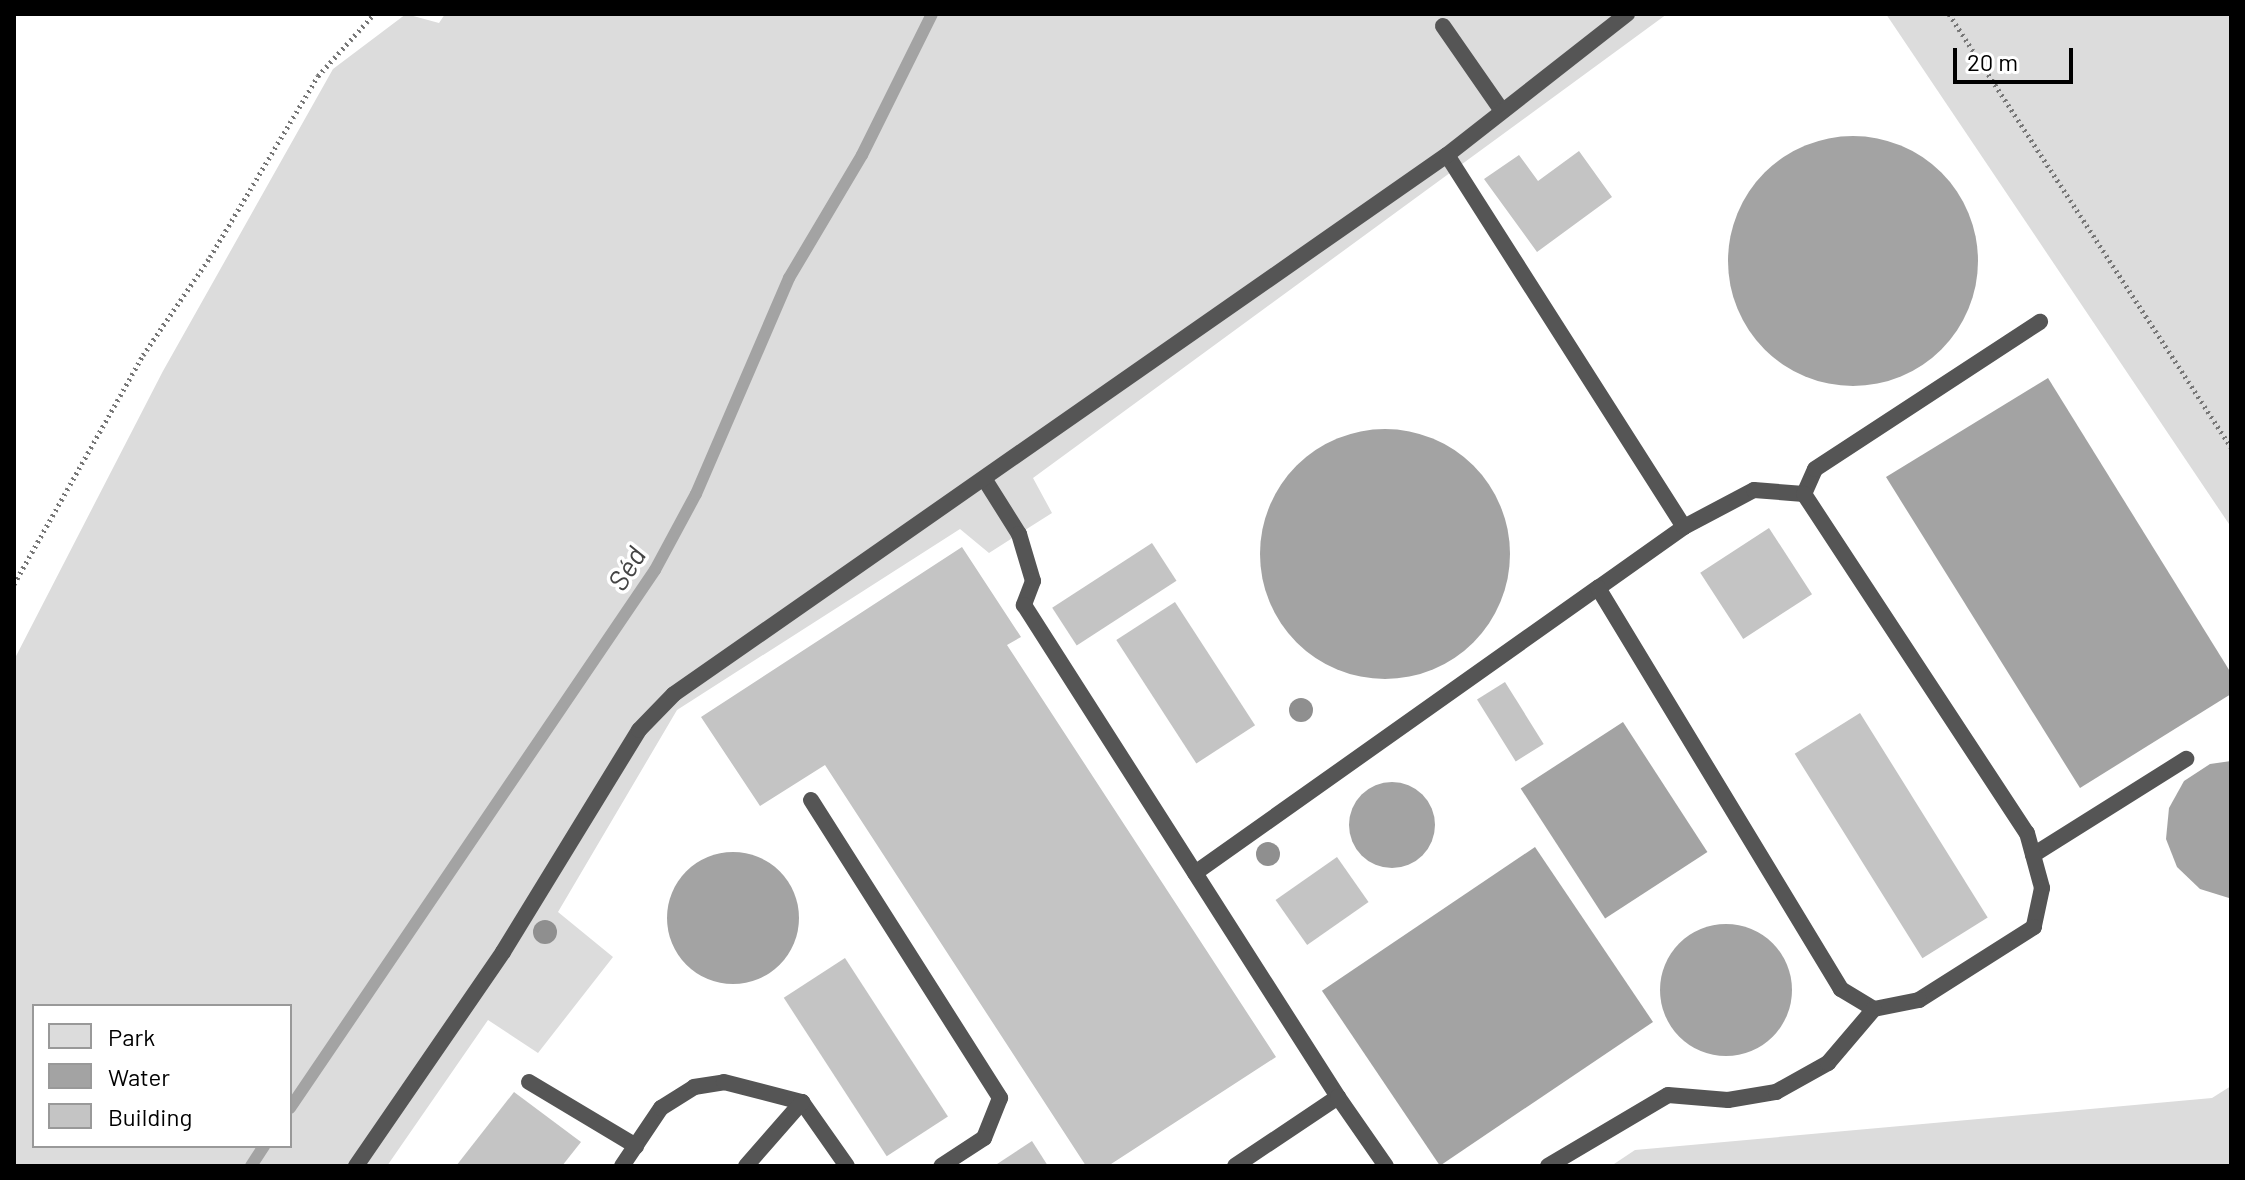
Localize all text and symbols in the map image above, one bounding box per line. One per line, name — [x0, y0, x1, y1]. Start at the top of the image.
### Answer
scale bar — [1957, 32, 2077, 82]
text: 20 m — [1967, 47, 2018, 76]
water label: Séd — [600, 540, 652, 596]
legend — [32, 1004, 292, 1148]
text: Park — [108, 1022, 155, 1051]
text: Water — [108, 1062, 170, 1091]
text: Building — [108, 1102, 192, 1131]

